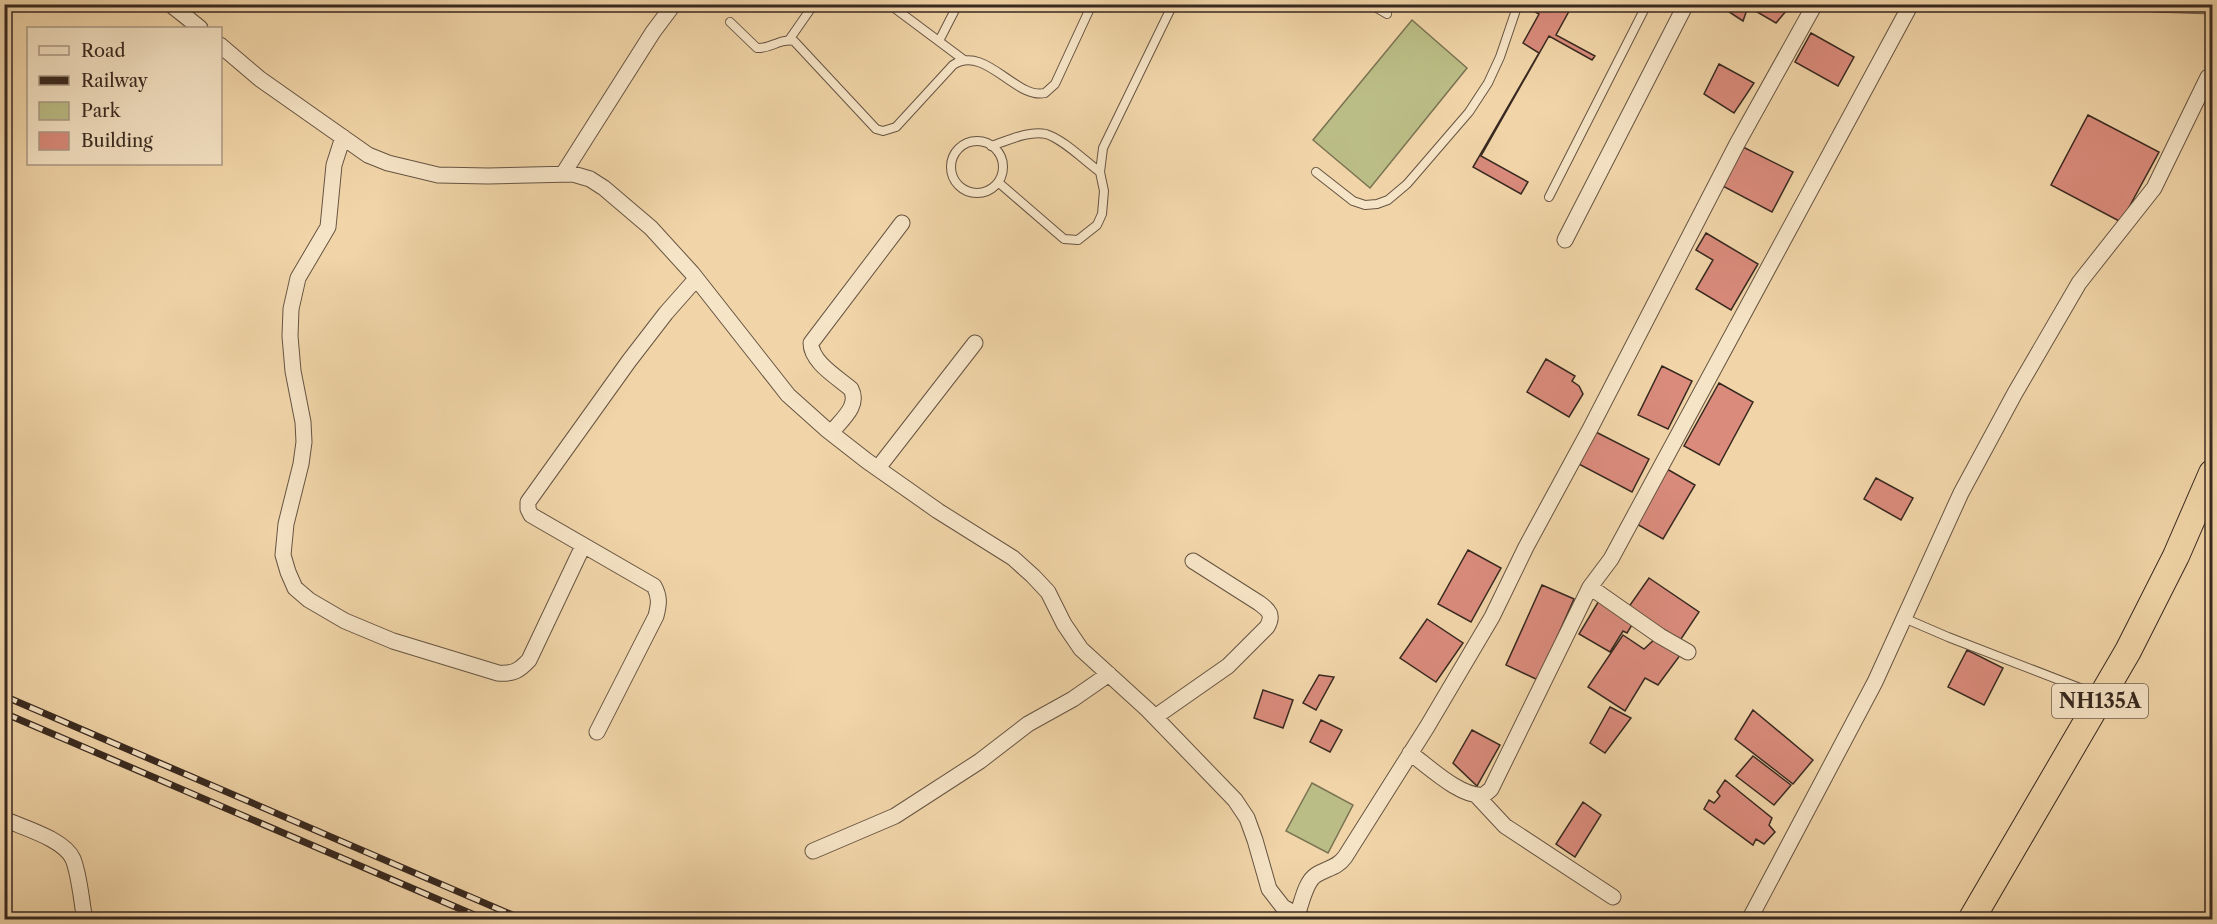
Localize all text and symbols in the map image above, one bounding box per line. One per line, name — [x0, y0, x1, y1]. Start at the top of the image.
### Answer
legend — [27, 27, 222, 165]
text: Road — [81, 40, 126, 62]
text: Railway — [81, 70, 149, 92]
text: Park — [81, 100, 122, 122]
text: Building — [81, 130, 153, 152]
road number: NH135A — [2052, 684, 2148, 718]

